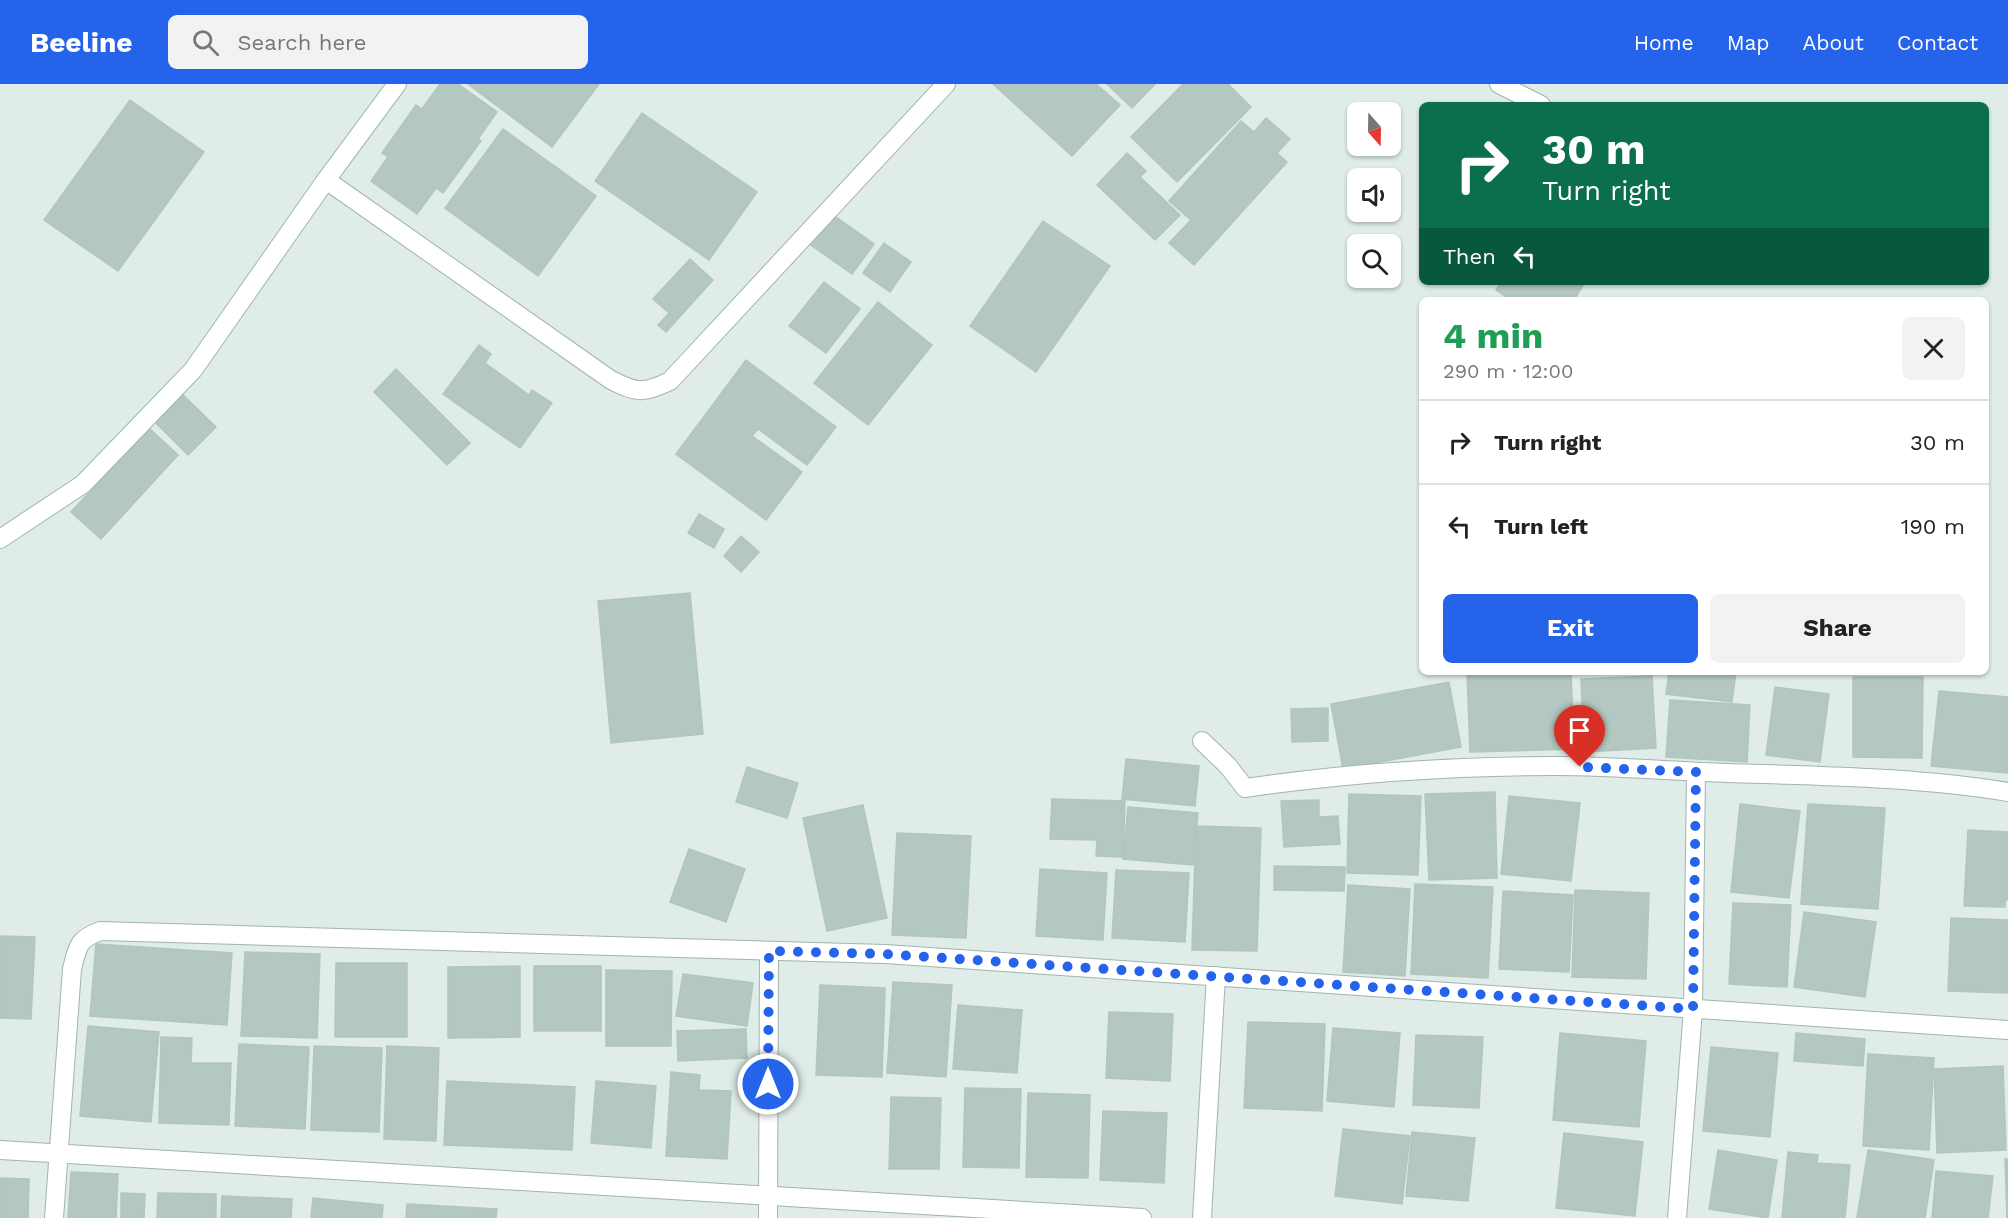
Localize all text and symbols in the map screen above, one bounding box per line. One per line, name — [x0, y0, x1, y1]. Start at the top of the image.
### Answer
search box — [168, 15, 588, 69]
text: Beeline — [30, 26, 132, 59]
icon: search — [189, 26, 222, 59]
text: Search here — [237, 30, 366, 55]
text: Home — [1634, 30, 1694, 55]
text: Map — [1727, 30, 1770, 55]
text: About — [1803, 30, 1864, 55]
text: Contact — [1897, 30, 1978, 55]
north arrow — [1347, 102, 1401, 156]
map controls — [1347, 102, 1401, 288]
text: 30 m — [1542, 125, 1646, 174]
icon: right — [1443, 126, 1521, 204]
button: sound — [1347, 168, 1401, 222]
text: Turn right — [1542, 175, 1671, 207]
button: search — [1347, 234, 1401, 288]
icon: left — [1508, 240, 1541, 273]
text: Then — [1443, 244, 1496, 269]
text: 4 min — [1443, 315, 1543, 357]
button: close — [1902, 317, 1965, 380]
text: 290 m · 12:00 — [1443, 359, 1573, 383]
icon: right — [1443, 426, 1476, 459]
text: Turn right — [1494, 430, 1601, 455]
text: 30 m — [1910, 430, 1965, 455]
icon: left — [1443, 510, 1476, 543]
text: Turn left — [1494, 514, 1588, 539]
text: 190 m — [1901, 514, 1965, 539]
button: Exit — [1443, 594, 1698, 663]
button: Share — [1710, 594, 1965, 663]
pin — [1554, 705, 1605, 767]
icon: arrive — [1563, 714, 1596, 747]
position arrow — [736, 1052, 800, 1116]

